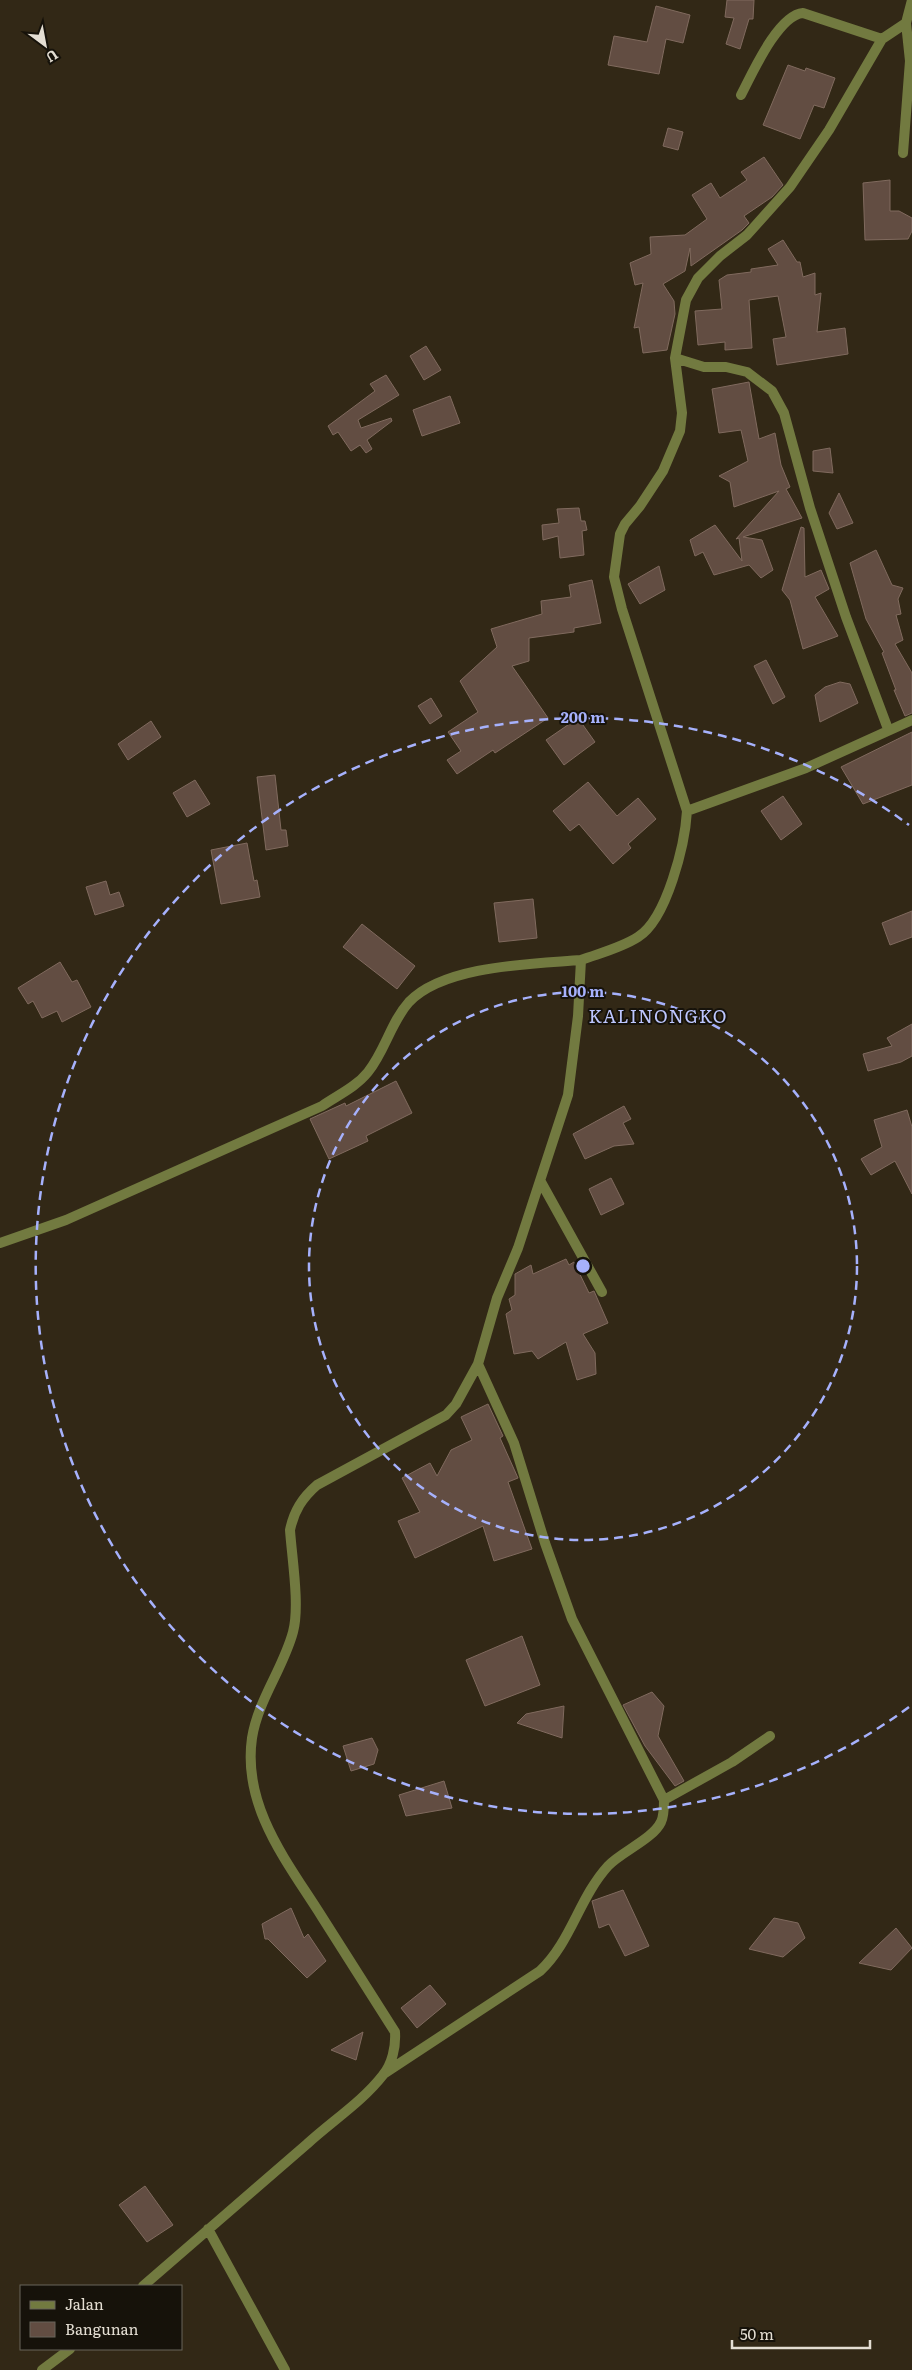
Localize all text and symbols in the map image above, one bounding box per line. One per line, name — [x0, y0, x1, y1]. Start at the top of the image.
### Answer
north arrow — [20, 20, 70, 70]
text: U — [42, 45, 62, 68]
text: 200 m — [561, 705, 605, 728]
text: 100 m — [562, 979, 604, 1002]
district label: KALINONGKO — [588, 1002, 728, 1029]
centre of rings — [574, 1257, 592, 1275]
legend — [20, 2285, 182, 2350]
text: Jalan — [65, 2292, 104, 2315]
text: Bangunan — [65, 2317, 139, 2340]
scale bar — [732, 2318, 870, 2350]
text: 50 m — [740, 2322, 774, 2345]

